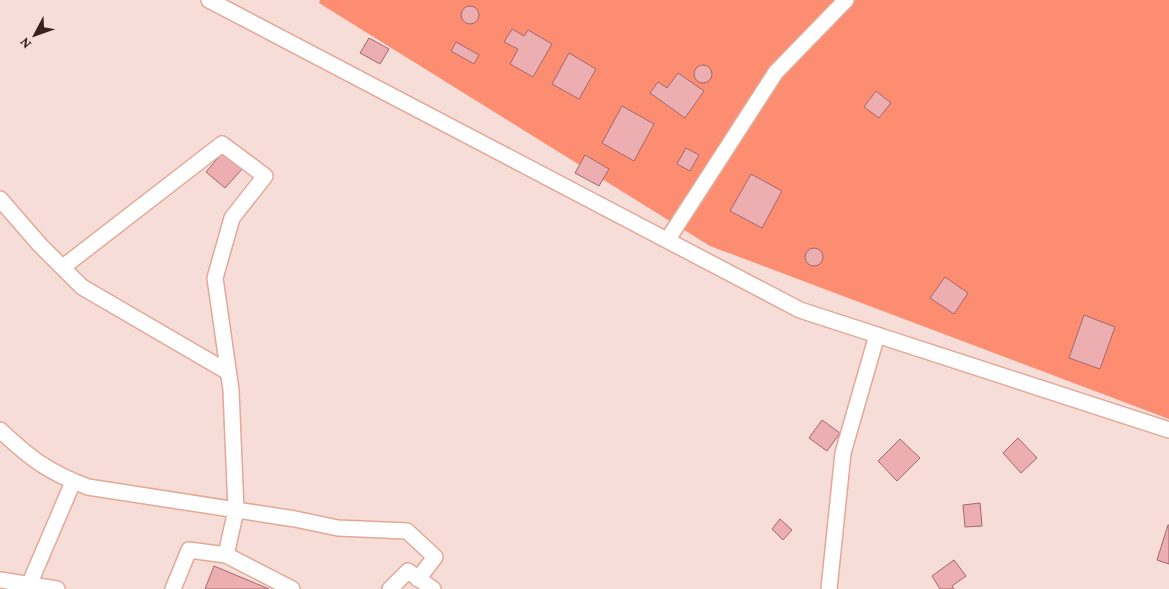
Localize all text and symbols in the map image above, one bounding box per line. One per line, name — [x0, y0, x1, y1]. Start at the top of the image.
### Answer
north arrow — [10, 10, 60, 60]
text: N — [16, 34, 34, 52]

